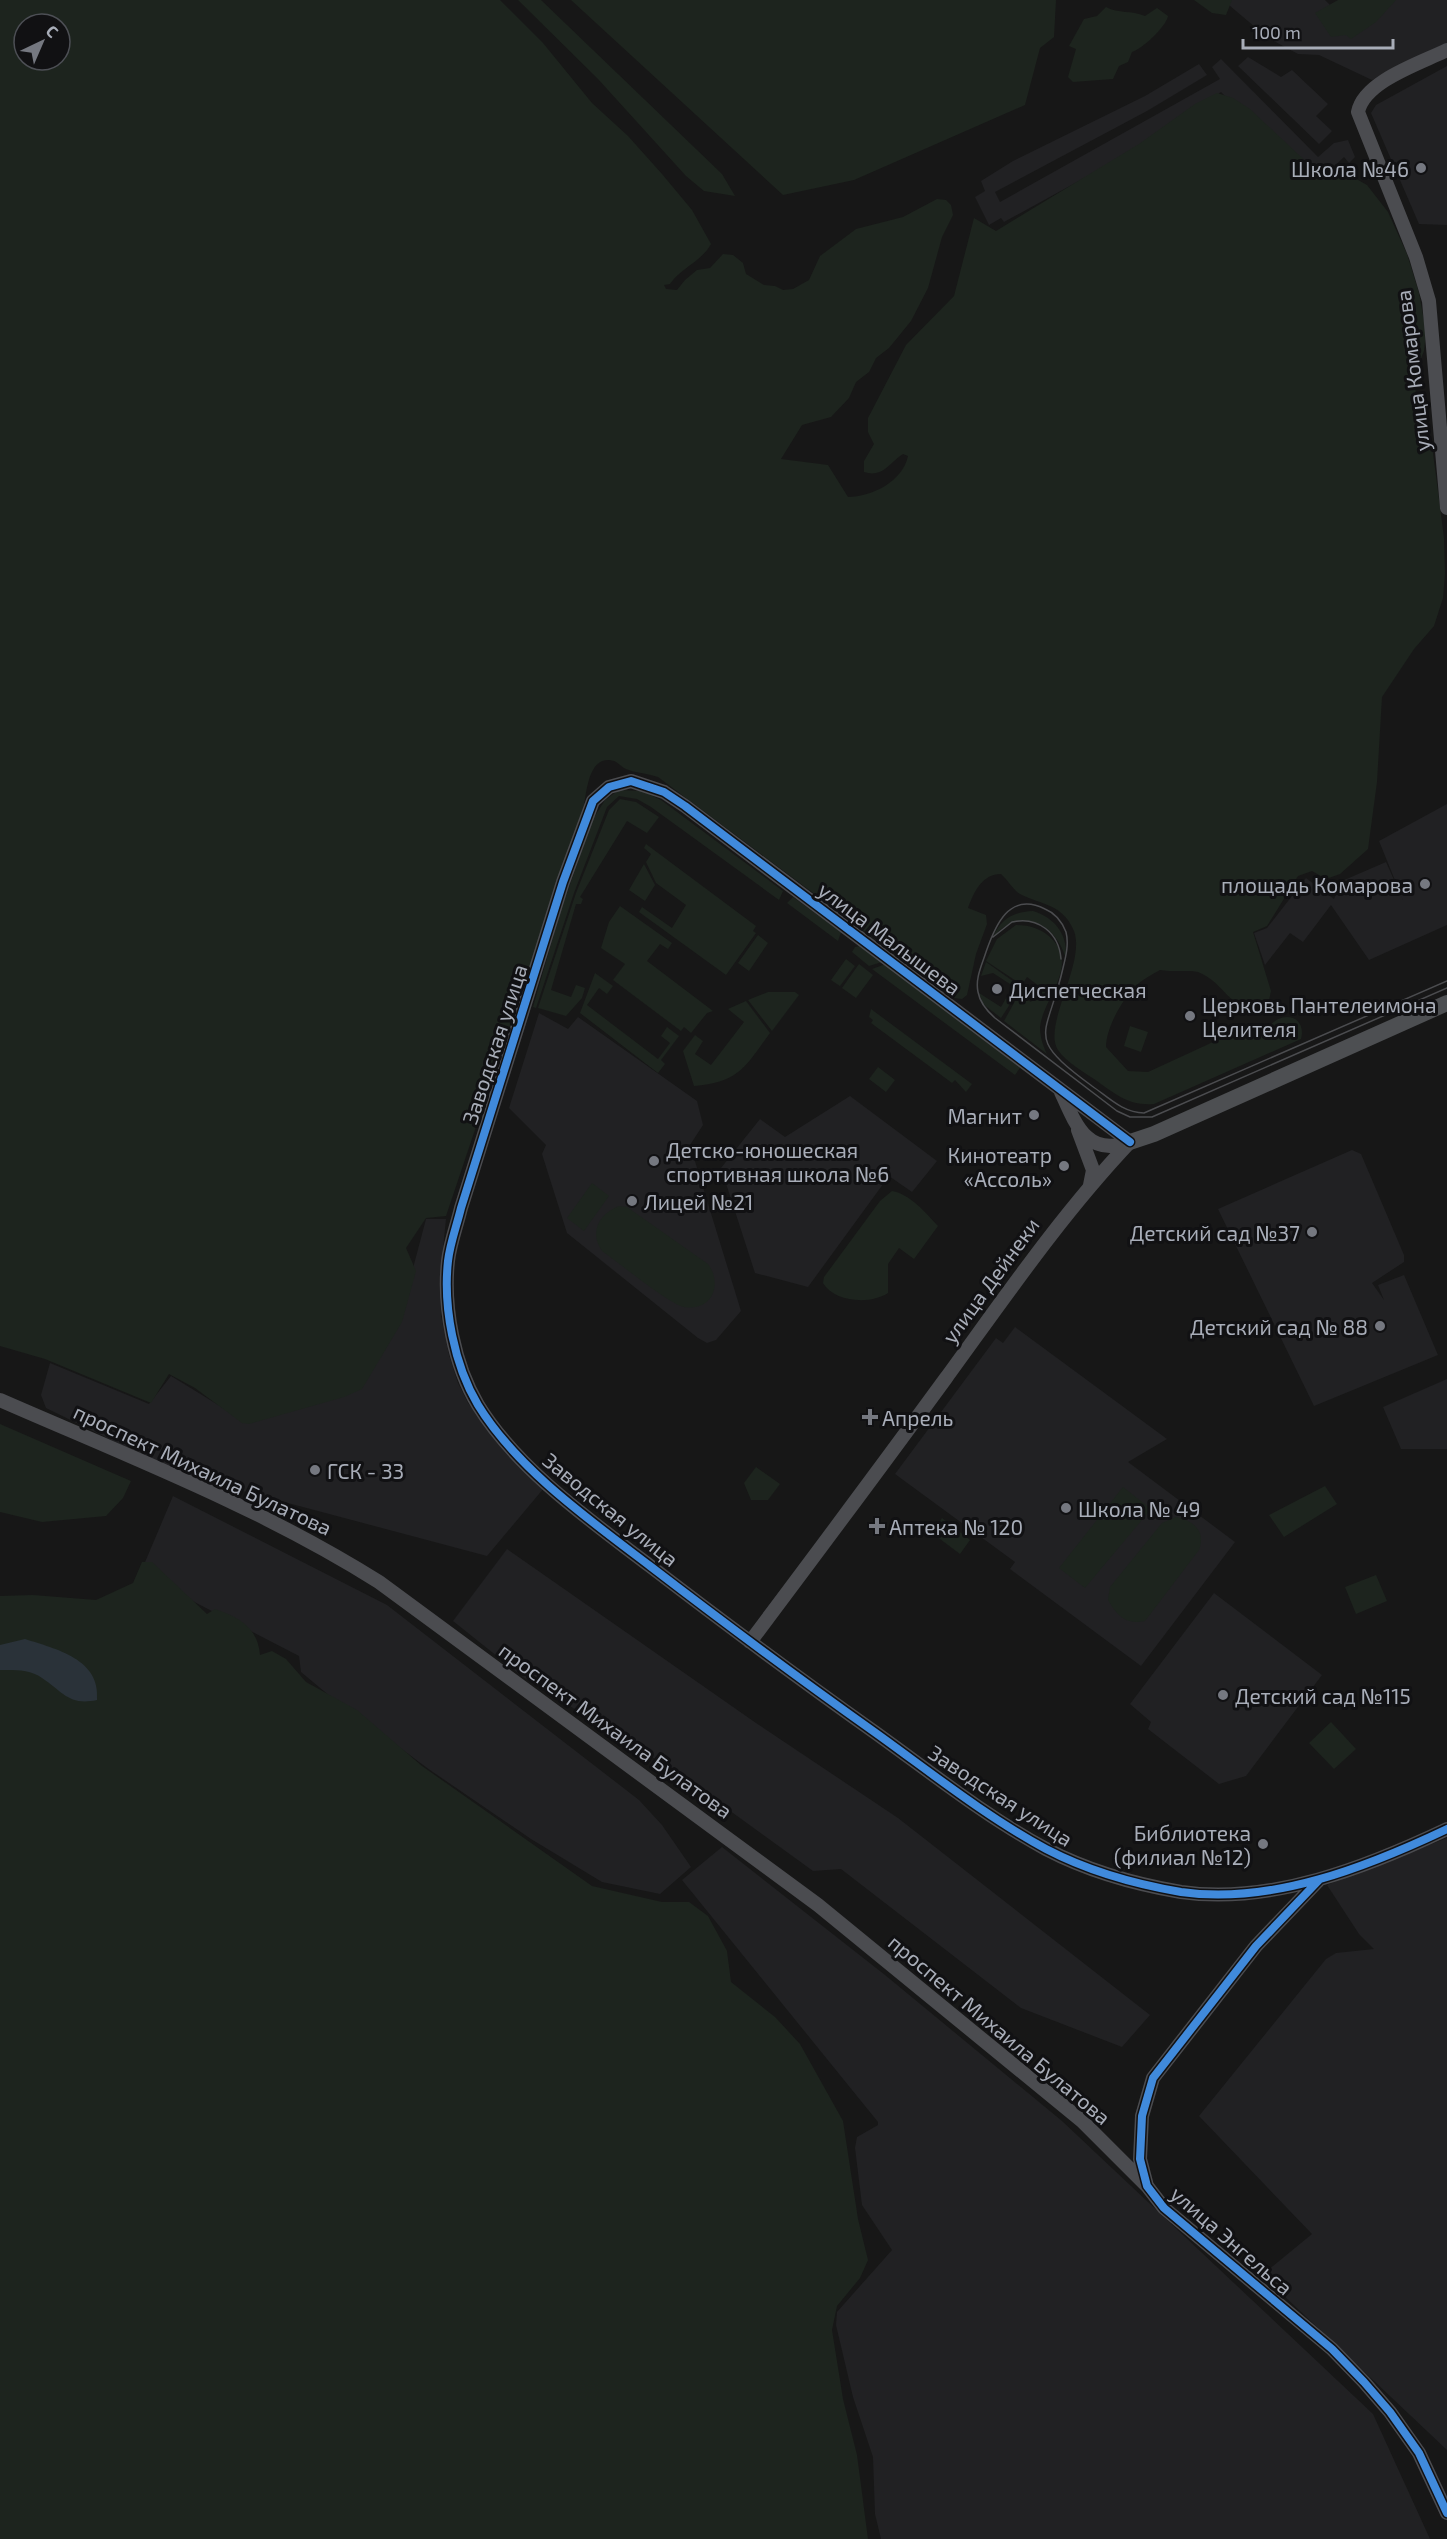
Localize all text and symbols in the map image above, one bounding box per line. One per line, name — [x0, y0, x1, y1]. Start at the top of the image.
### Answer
north arrow — [12, 12, 72, 72]
scale bar — [1243, 12, 1393, 50]
text: С — [43, 21, 63, 41]
text: 100 m — [1252, 21, 1301, 43]
place label: Школа №46 — [1291, 156, 1409, 181]
marker: Школа №46 — [1414, 161, 1428, 175]
street label: улица Комарова — [1390, 289, 1435, 453]
place label: площадь Комарова — [1221, 872, 1413, 897]
street label: улица Малышева — [813, 876, 966, 1000]
marker: площадь Комарова — [1418, 877, 1432, 891]
street label: Заводская улица — [456, 961, 533, 1127]
place label: Диспетческая — [1009, 977, 1147, 1002]
marker: Диспетческая — [990, 982, 1004, 996]
place label: Церковь Пантелеимона Целителя — [1202, 992, 1437, 1041]
marker: Церковь Пантелеимона Целителя — [1183, 1009, 1197, 1023]
place label: Магнит — [947, 1103, 1022, 1128]
marker: Магнит — [1027, 1108, 1041, 1122]
place label: Детско-юношеская спортивная школа №6 — [666, 1137, 889, 1186]
place label: Кинотеатр «Ассоль» — [948, 1142, 1052, 1191]
marker: Детско-юношеская спортивная школа №6 — [647, 1154, 661, 1168]
marker: Кинотеатр «Ассоль» — [1057, 1159, 1071, 1173]
place label: Лицей №21 — [644, 1189, 753, 1214]
marker: Лицей №21 — [625, 1194, 639, 1208]
street label: улица Дейнеки — [936, 1213, 1045, 1348]
place label: Детский сад №37 — [1130, 1220, 1300, 1245]
marker: Детский сад №37 — [1305, 1225, 1319, 1239]
place label: Детский сад № 88 — [1190, 1314, 1368, 1339]
marker: Детский сад № 88 — [1373, 1319, 1387, 1333]
street label: проспект Михаила Булатова — [70, 1398, 336, 1541]
place label: Апрель — [882, 1405, 953, 1430]
marker: Апрель — [863, 1410, 877, 1424]
street label: Заводская улица — [538, 1447, 684, 1572]
place label: ГСК - 33 — [327, 1458, 404, 1483]
marker: ГСК - 33 — [308, 1463, 322, 1477]
place label: Школа № 49 — [1078, 1496, 1201, 1521]
marker: Школа № 49 — [1059, 1501, 1073, 1515]
place label: Аптека № 120 — [889, 1514, 1023, 1539]
marker: Аптека № 120 — [870, 1519, 884, 1533]
street label: проспект Михаила Булатова — [494, 1637, 737, 1824]
place label: Детский сад №115 — [1235, 1683, 1411, 1708]
marker: Детский сад №115 — [1216, 1688, 1230, 1702]
street label: Заводская улица — [924, 1739, 1078, 1852]
place label: Библиотека (филиал №12) — [1114, 1820, 1251, 1869]
marker: Библиотека (филиал №12) — [1256, 1837, 1270, 1851]
street label: проспект Михаила Булатова — [883, 1929, 1116, 2130]
street label: улица Энгельса — [1165, 2180, 1298, 2300]

